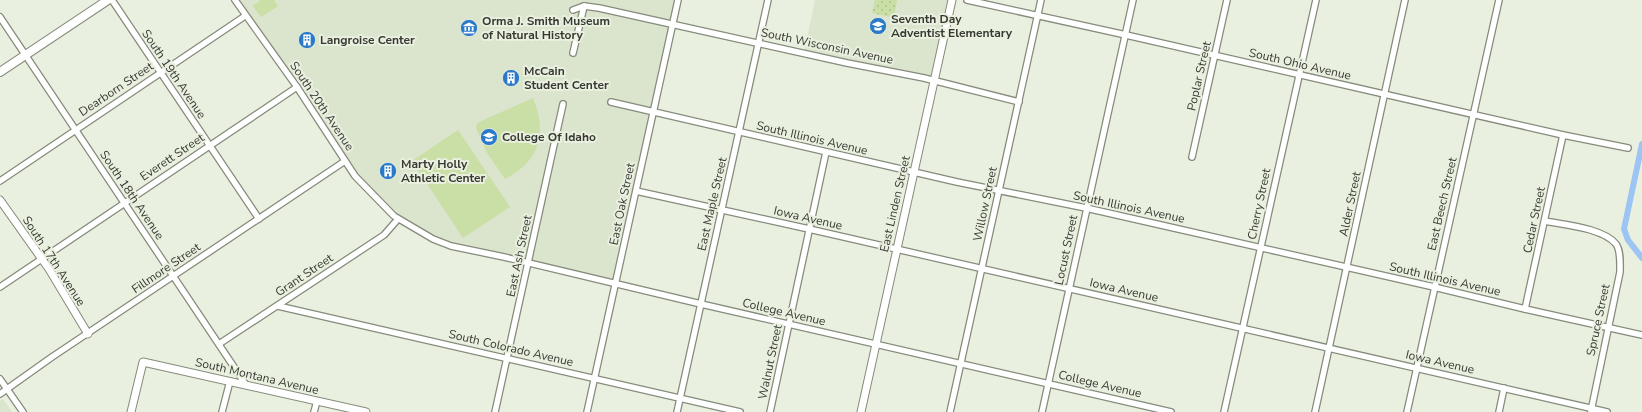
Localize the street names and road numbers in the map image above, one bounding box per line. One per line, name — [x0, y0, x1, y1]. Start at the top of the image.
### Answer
street label: South Wisconsin Avenue — [759, 24, 895, 68]
street label: South 19th Avenue — [138, 26, 210, 122]
street label: Poplar Street — [1183, 39, 1215, 112]
street label: South Ohio Avenue — [1247, 44, 1353, 84]
street label: Dearborn Street — [76, 58, 157, 120]
street label: South 20th Avenue — [286, 58, 358, 154]
street label: South Illinois Avenue — [755, 117, 869, 159]
street label: Everett Street — [137, 129, 208, 184]
street label: South 18th Avenue — [96, 147, 168, 243]
street label: East Linden Street — [876, 153, 914, 254]
street label: East Maple Street — [693, 155, 731, 252]
street label: East Beech Street — [1423, 155, 1461, 252]
street label: East Oak Street — [605, 161, 639, 247]
street label: Willow Street — [969, 165, 1001, 243]
street label: Cherry Street — [1244, 166, 1274, 241]
street label: Alder Street — [1335, 169, 1365, 238]
street label: Cedar Street — [1519, 185, 1549, 255]
street label: South Illinois Avenue — [1072, 187, 1186, 227]
street label: Iowa Avenue — [772, 202, 844, 234]
street label: South 17th Avenue — [19, 213, 89, 309]
street label: East Ash Street — [503, 213, 536, 298]
street label: Locust Street — [1051, 213, 1081, 286]
street label: Fillmore Street — [128, 239, 204, 297]
street label: Grant Street — [272, 249, 337, 300]
street label: South Illinois Avenue — [1388, 258, 1502, 300]
street label: Iowa Avenue — [1088, 274, 1160, 306]
street label: Spruce Street — [1583, 282, 1614, 357]
street label: College Avenue — [741, 295, 827, 329]
street label: Walnut Street — [754, 322, 786, 401]
street label: South Colorado Avenue — [447, 326, 575, 370]
street label: Iowa Avenue — [1404, 346, 1476, 378]
street label: South Montana Avenue — [194, 354, 320, 398]
street label: College Avenue — [1057, 367, 1143, 401]

